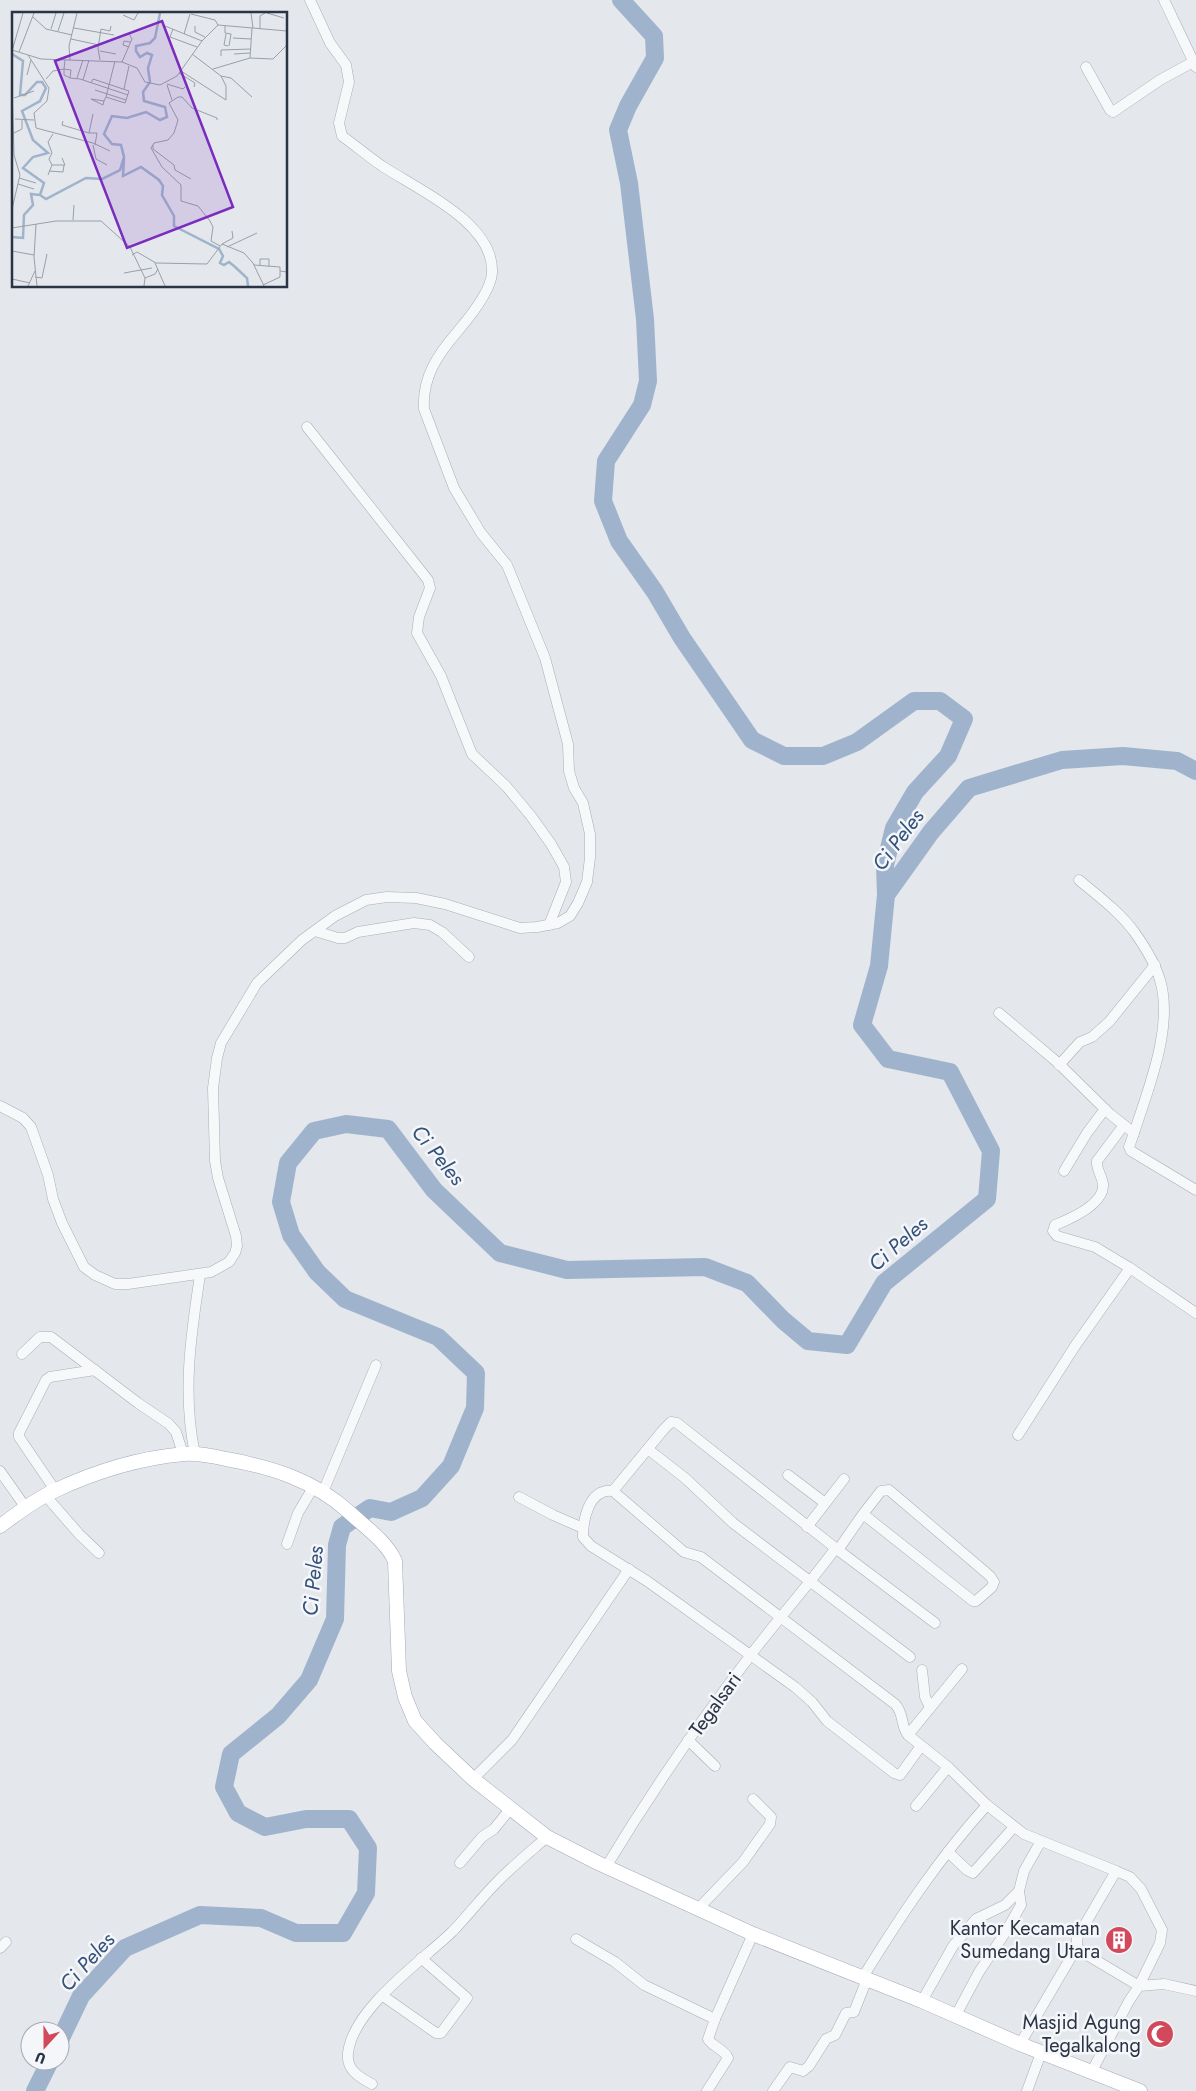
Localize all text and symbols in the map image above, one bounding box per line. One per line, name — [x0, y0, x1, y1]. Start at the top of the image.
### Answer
inset map — [12, 12, 288, 288]
water label: Ci Peles — [865, 802, 932, 877]
water label: Ci Peles — [404, 1118, 472, 1192]
water label: Ci Peles — [862, 1209, 935, 1278]
water label: Ci Peles — [295, 1544, 331, 1617]
street label: Tegalsari — [682, 1666, 749, 1742]
place label: Kantor Kecamatan Sumedang Utara — [950, 1914, 1100, 1966]
water label: Ci Peles — [52, 1925, 122, 1998]
building icon: Kantor Kecamatan Sumedang Utara — [1104, 1925, 1134, 1955]
place label: Masjid Agung Tegalkalong — [1023, 2008, 1141, 2060]
mosque icon: Masjid Agung Tegalkalong — [1145, 2019, 1175, 2049]
north arrow — [20, 2021, 70, 2071]
text: U — [32, 2047, 49, 2069]

